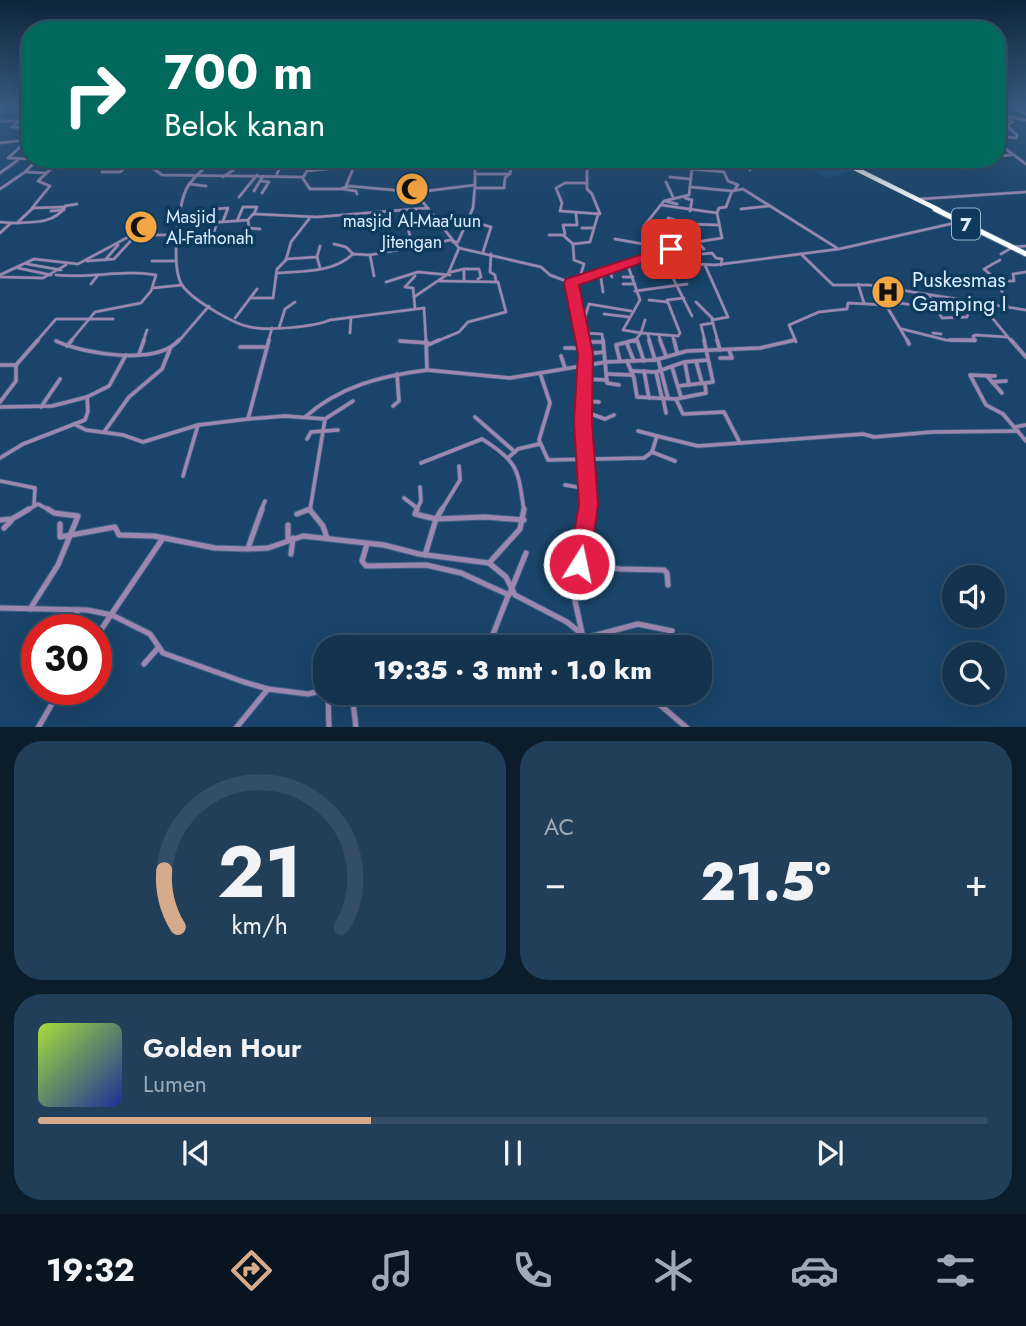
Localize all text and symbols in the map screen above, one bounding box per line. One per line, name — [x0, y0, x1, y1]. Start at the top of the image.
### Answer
text: 700 m — [164, 37, 313, 107]
icon: right — [49, 49, 140, 140]
text: Belok kanan — [164, 102, 325, 148]
mosque icon: masjid Al-Maa'uun Jitengan — [393, 170, 431, 208]
place label: Masjid Al-Fathonah — [166, 204, 254, 251]
mosque icon: Masjid Al-Fathonah — [122, 208, 160, 246]
place label: masjid Al-Maa'uun Jitengan — [343, 208, 481, 255]
road number: 7 — [952, 208, 980, 240]
pin — [641, 219, 701, 279]
icon: arrive — [652, 230, 690, 268]
place label: Puskesmas Gamping I — [912, 265, 1007, 319]
hospital icon: Puskesmas Gamping I — [869, 273, 907, 311]
position arrow — [542, 527, 616, 601]
map controls — [942, 565, 1005, 705]
button: sound — [942, 565, 1005, 628]
speed limit sign: 30 — [21, 614, 112, 705]
button: search — [942, 642, 1005, 705]
text: 19:35 · 3 mnt · 1.0 km — [373, 651, 652, 689]
text: AC — [544, 810, 574, 844]
text: 21 — [218, 819, 302, 924]
text: 21.5° — [700, 844, 831, 920]
text: − — [544, 855, 566, 910]
text: + — [965, 855, 988, 910]
text: km/h — [232, 906, 288, 942]
text: Golden Hour — [143, 1029, 302, 1067]
text: Lumen — [143, 1067, 207, 1101]
icon: previous — [177, 1134, 215, 1172]
icon: pause — [494, 1134, 532, 1172]
icon: next — [811, 1134, 849, 1172]
icon: directions — [227, 1246, 276, 1295]
icon: music — [368, 1246, 417, 1295]
icon: phone — [508, 1246, 557, 1295]
icon: climate — [649, 1246, 698, 1295]
icon: car — [790, 1246, 839, 1295]
icon: filters — [931, 1246, 980, 1295]
text: 19:32 — [46, 1247, 135, 1293]

